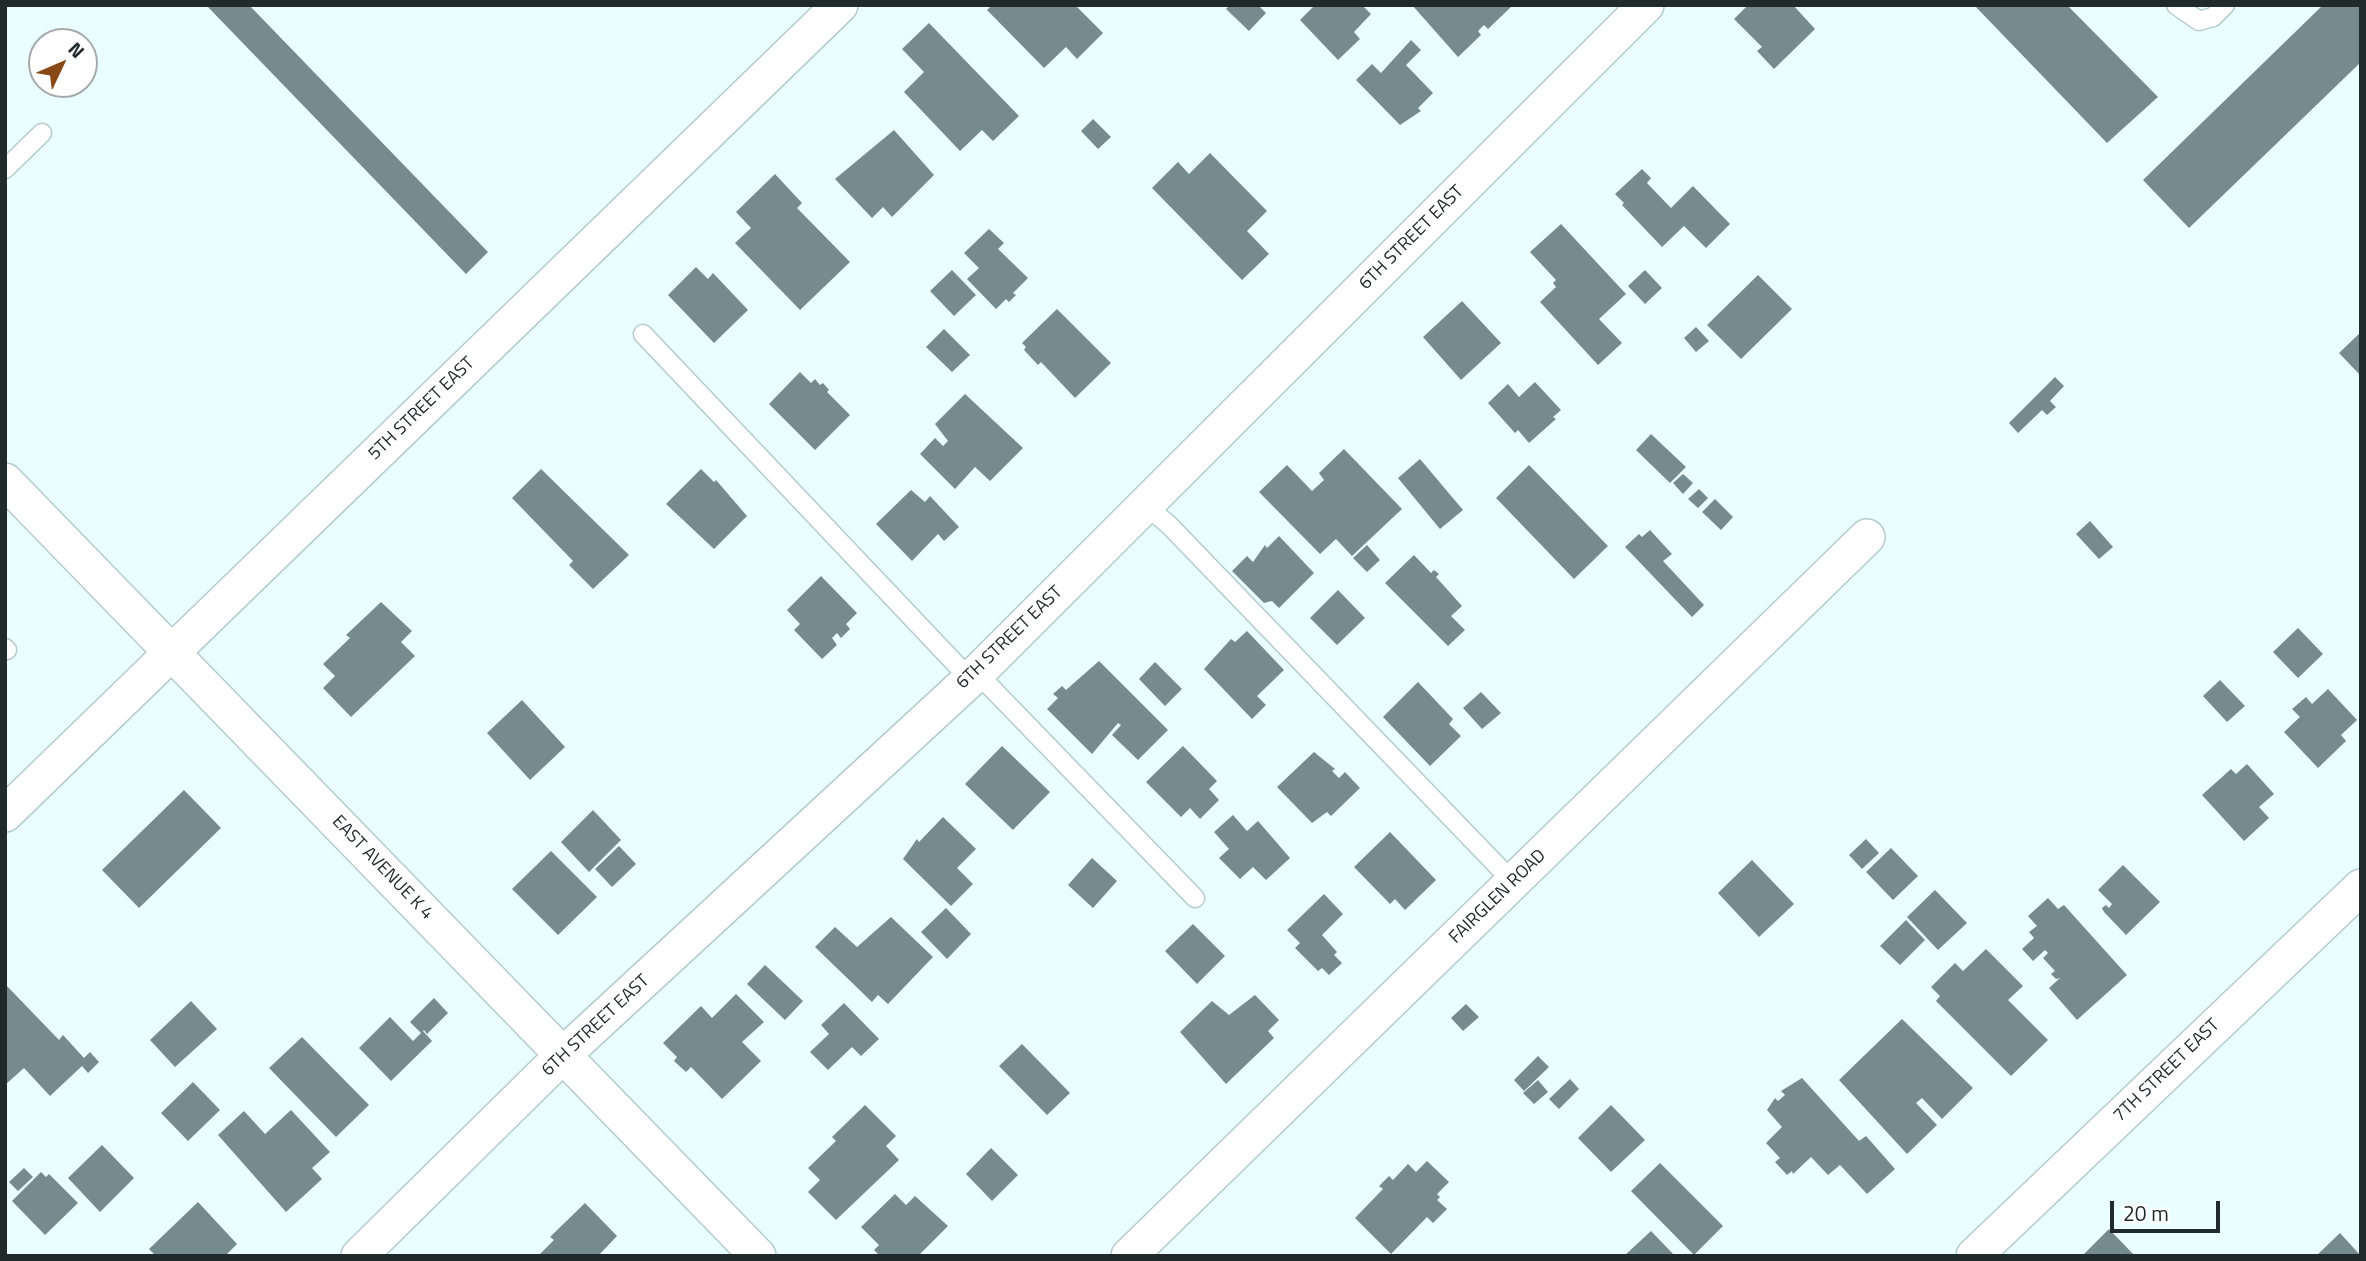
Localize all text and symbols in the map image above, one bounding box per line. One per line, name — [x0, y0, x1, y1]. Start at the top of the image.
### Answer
north arrow — [28, 28, 98, 98]
text: N — [62, 35, 92, 64]
street label: 6TH STREET EAST — [1355, 181, 1469, 295]
street label: 5TH STREET EAST — [364, 353, 480, 465]
street label: 6TH STREET EAST — [952, 582, 1068, 694]
street label: EAST AVENUE K 4 — [327, 811, 437, 925]
street label: FAIRGLEN ROAD — [1445, 845, 1551, 949]
street label: 6TH STREET EAST — [538, 971, 654, 1081]
street label: 7TH STREET EAST — [2109, 1015, 2225, 1127]
scale bar — [2114, 1188, 2224, 1232]
text: 20 m — [2123, 1197, 2169, 1229]

